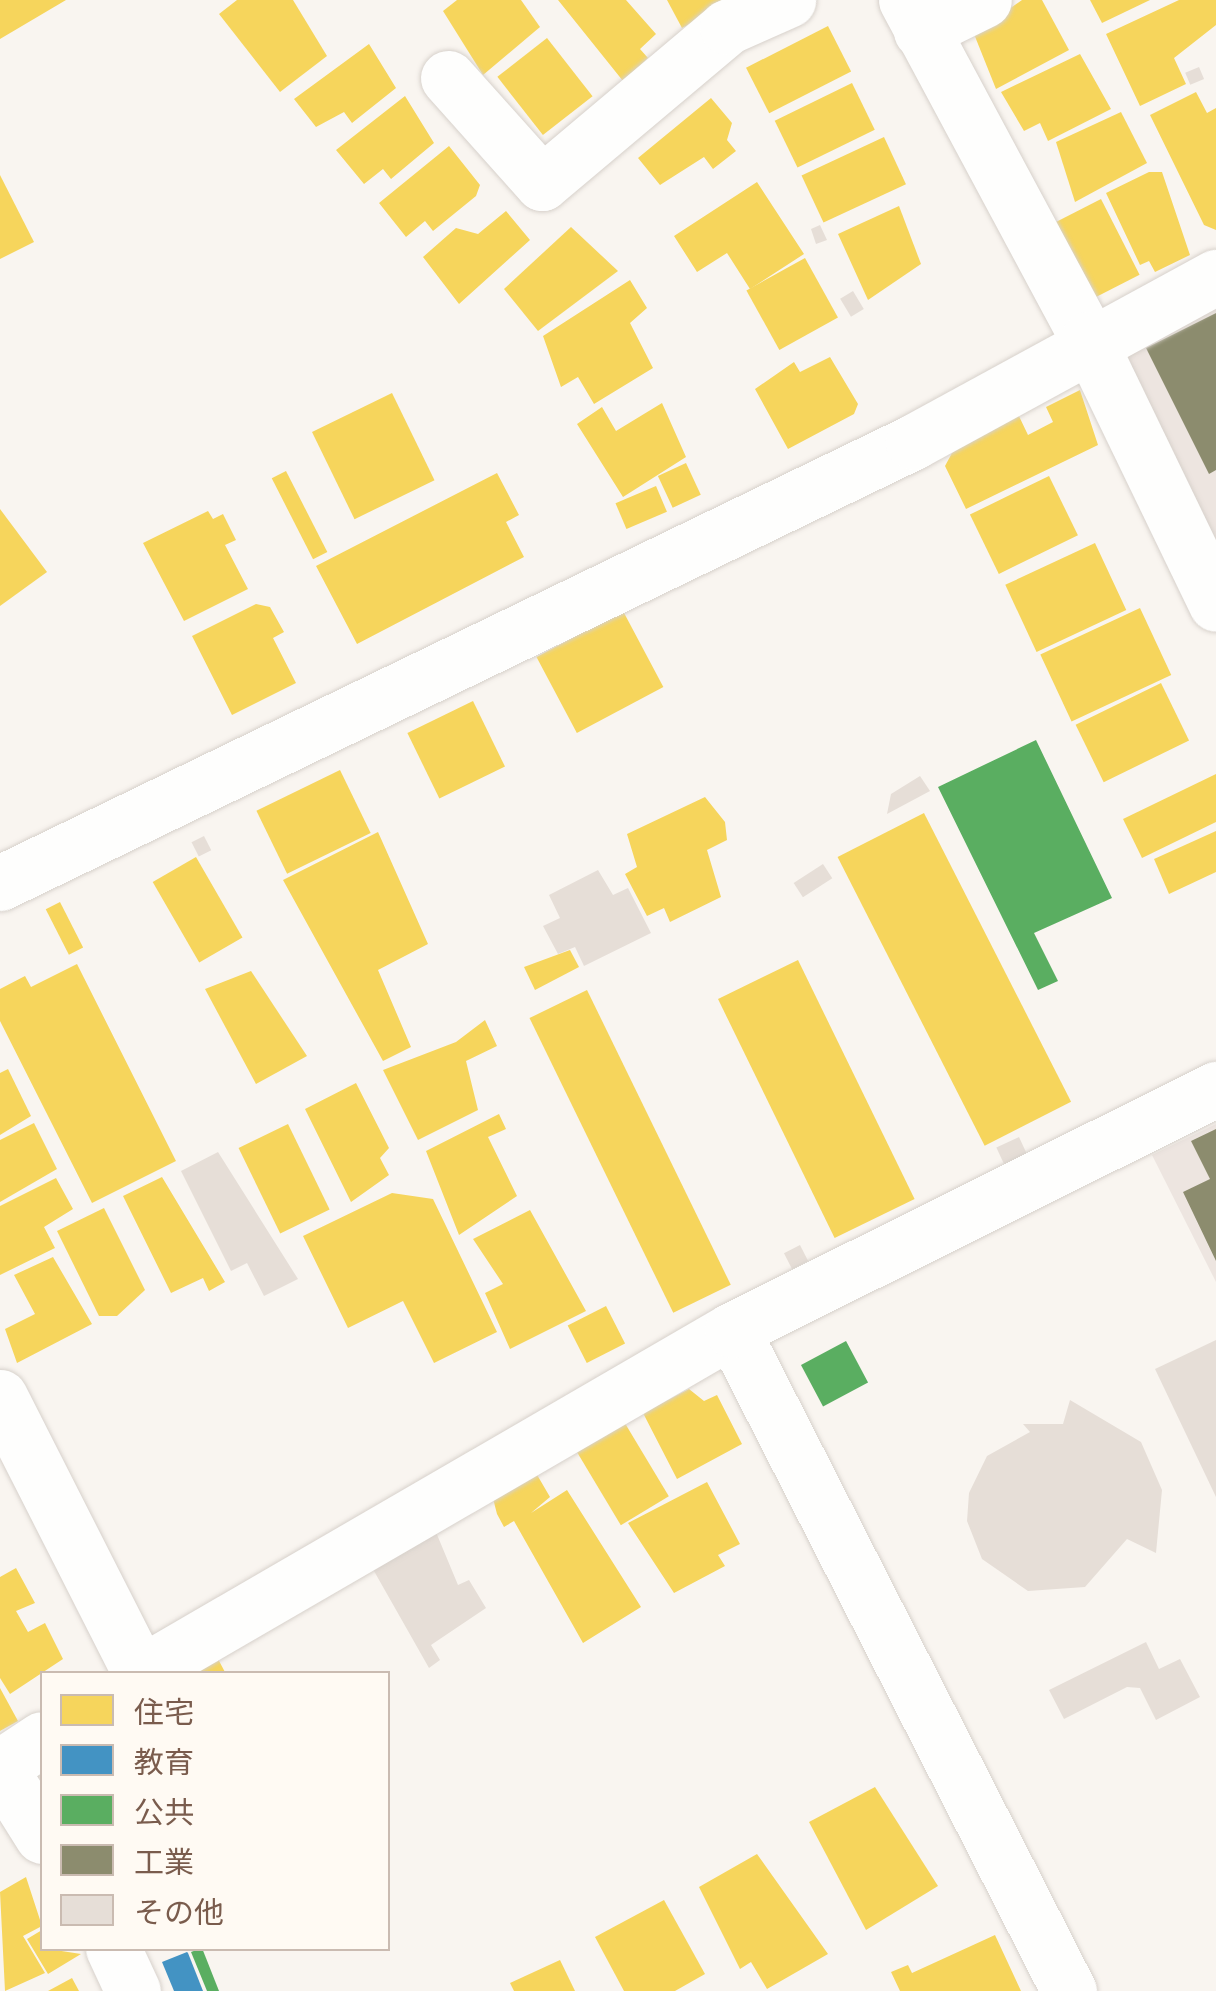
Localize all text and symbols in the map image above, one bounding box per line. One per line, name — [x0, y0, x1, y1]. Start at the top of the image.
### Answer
legend — [40, 1671, 390, 1951]
text: 住宅 — [134, 1692, 194, 1732]
text: 教育 — [134, 1742, 194, 1782]
text: 公共 — [134, 1792, 194, 1832]
text: 工業 — [134, 1842, 194, 1882]
text: その他 — [134, 1892, 224, 1932]

